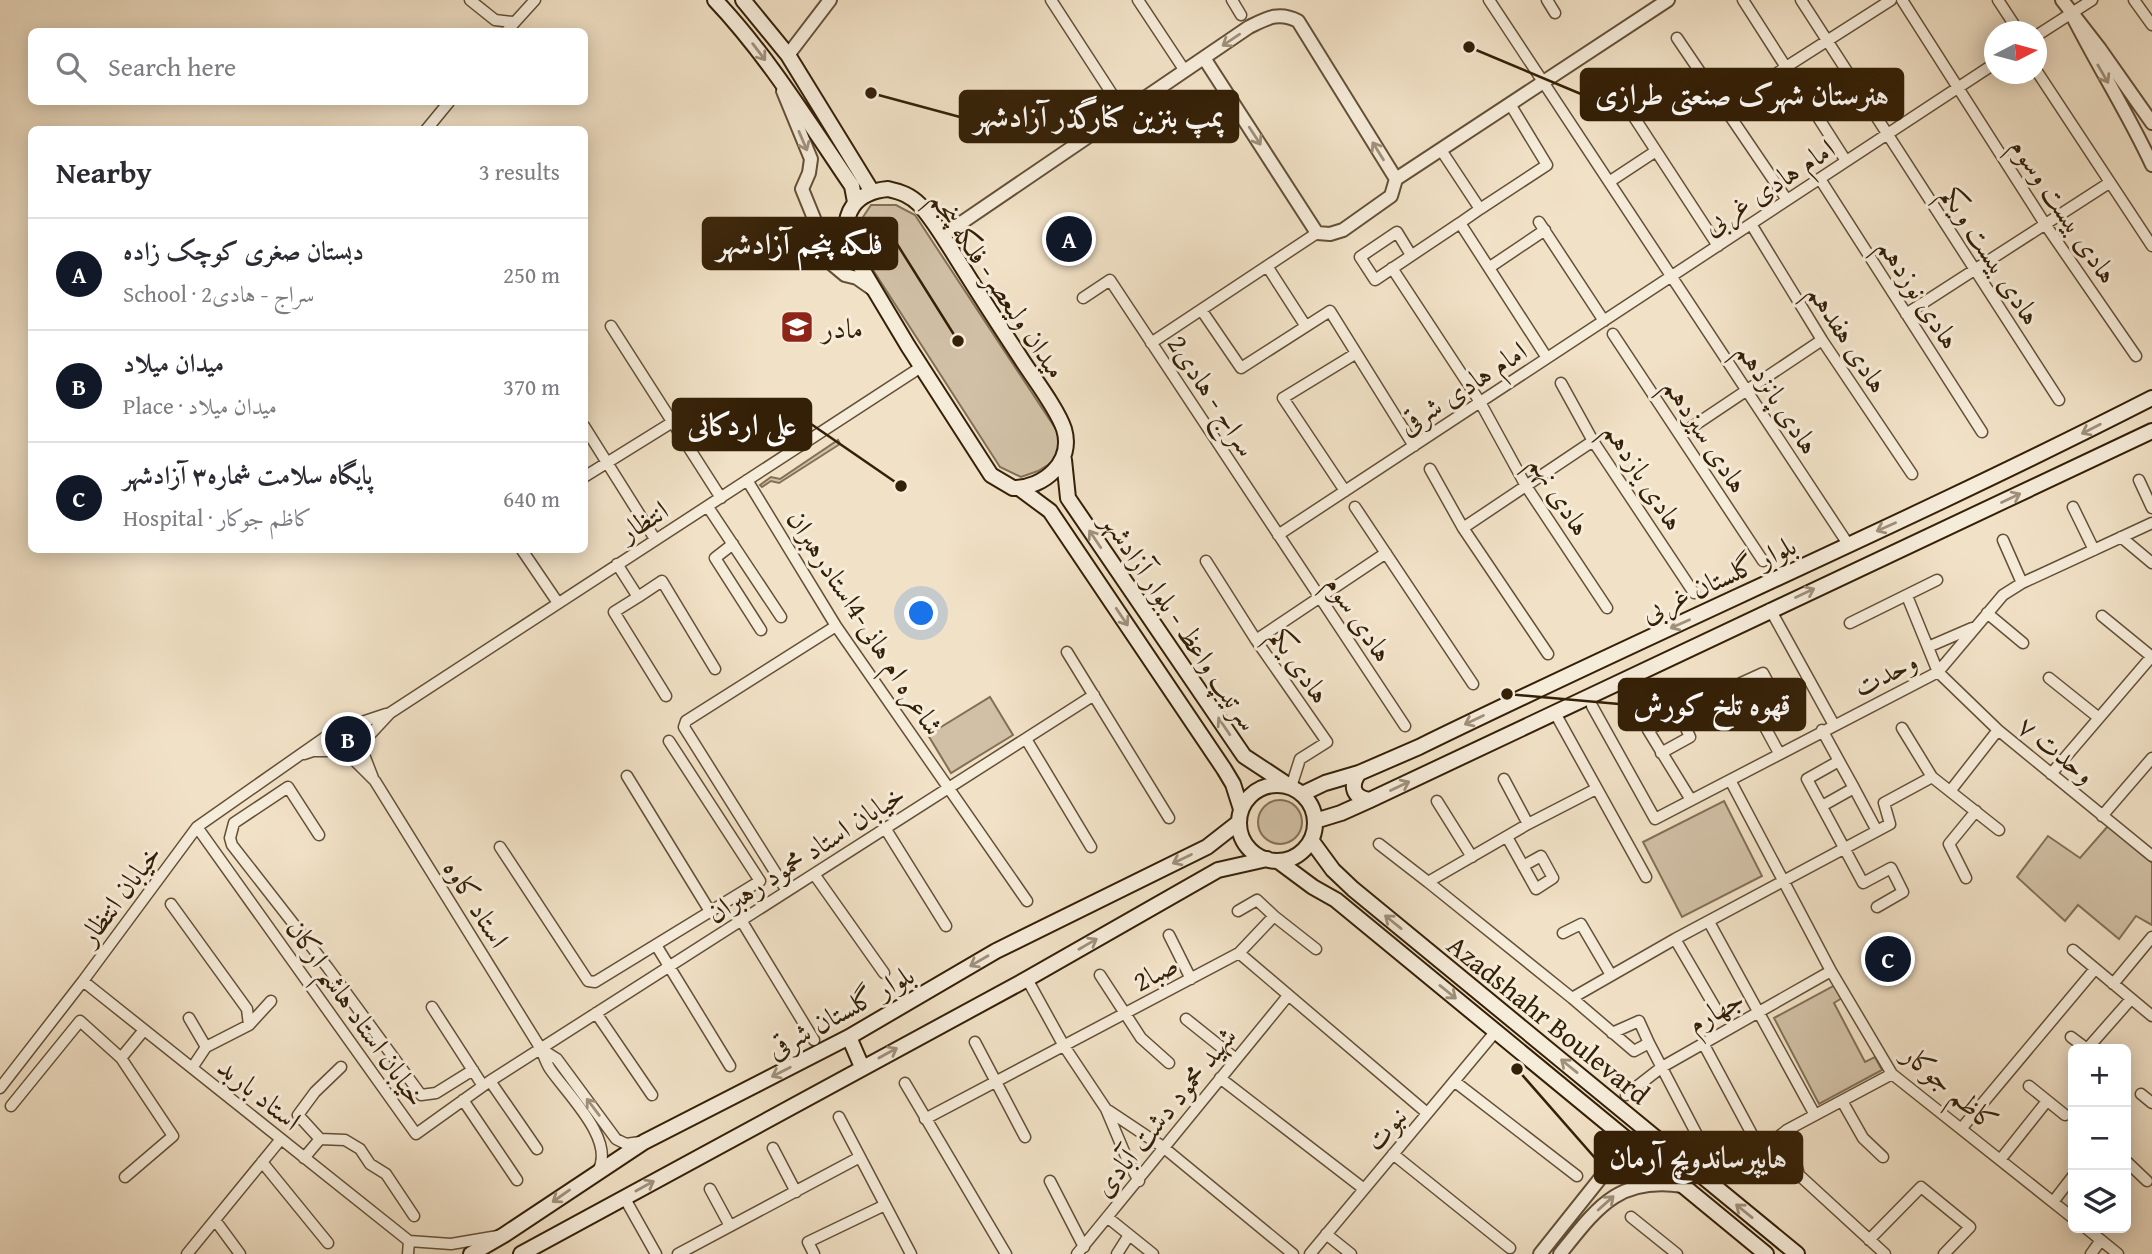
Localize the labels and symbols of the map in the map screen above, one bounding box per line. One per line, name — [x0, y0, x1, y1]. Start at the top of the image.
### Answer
north arrow — [1984, 21, 2047, 84]
one-way arrow — [1222, 33, 1241, 47]
one-way arrow — [752, 42, 767, 61]
one-way arrow — [2096, 63, 2110, 83]
callout: هنرستان شهرک صنعتی طرازی — [1581, 69, 1903, 120]
text: هنرستان شهرک صنعتی طرازی — [1595, 72, 1889, 117]
callout: پمپ بنزین کنارگذر آزادشهر — [960, 91, 1238, 142]
text: پمپ بنزین کنارگذر آزادشهر — [971, 94, 1225, 139]
one-way arrow — [1248, 125, 1262, 145]
street label: امام هادی غربی — [1693, 128, 1845, 249]
street label: هادی بیست وسوم — [1997, 129, 2129, 294]
one-way arrow — [797, 130, 810, 151]
one-way arrow — [1371, 141, 1385, 161]
street label: هادی بیست ویکم — [1926, 177, 2052, 337]
street label: میدان ولیعصر- فلکه پنجم — [915, 182, 1077, 390]
pin: A — [1046, 213, 1092, 265]
callout: فلکه پنجم آزادشهر — [703, 218, 897, 269]
text: فلکه پنجم آزادشهر — [714, 221, 883, 271]
street label: هادی نوزدهم — [1863, 229, 1971, 361]
street label: هادی هفدهم — [1792, 275, 1900, 405]
place label: مادر — [819, 307, 863, 348]
school or university icon: مادر — [778, 308, 816, 346]
street label: سراج - هادی2 — [1153, 326, 1268, 467]
street label: امام هادی شرقی — [1389, 330, 1537, 448]
street label: هادی پانزدهم — [1722, 334, 1831, 466]
street label: هادی سیزدهم — [1648, 369, 1760, 505]
callout: علی اردکانی — [673, 399, 811, 450]
text: علی اردکانی — [686, 402, 797, 448]
street label: هادی یازدهم — [1589, 414, 1695, 542]
one-way arrow — [2081, 423, 2102, 437]
street label: هادی نهم — [1514, 447, 1602, 547]
street label: انتظار — [608, 489, 676, 553]
one-way arrow — [2000, 490, 2021, 504]
street label: شاعره ام هانی-4استادرهبران — [773, 501, 955, 746]
street label: سرتیپ واعظ - بلوار آزادشهر — [1090, 501, 1270, 739]
one-way arrow — [1876, 521, 1897, 534]
street label: بلوار گلستان غربی — [1633, 524, 1803, 632]
one-way arrow — [1088, 530, 1102, 549]
street label: هادی سوم — [1312, 566, 1404, 673]
one-way arrow — [1794, 586, 1815, 600]
your location — [904, 596, 938, 630]
one-way arrow — [1114, 607, 1129, 626]
one-way arrow — [1670, 618, 1691, 631]
street label: هادی یکم — [1255, 619, 1341, 715]
street label: وحدت — [1846, 639, 1924, 707]
callout: قهوه تلخ کورش — [1619, 679, 1805, 730]
text: قهوه تلخ کورش — [1633, 682, 1791, 732]
street label: وحدت ۷ — [2009, 705, 2105, 793]
pin: B — [325, 713, 371, 765]
one-way arrow — [1464, 714, 1485, 728]
one-way arrow — [1217, 717, 1231, 737]
street label: خیابان استاد محمود رهبران — [698, 773, 912, 933]
one-way arrow — [1389, 779, 1410, 792]
street label: خیابان انتظار — [66, 835, 171, 955]
street label: استاد کاوه — [434, 851, 520, 955]
one-way arrow — [1172, 853, 1193, 867]
street label: خیابان استاد هاشم ارکان — [270, 910, 437, 1119]
one-way arrow — [1384, 914, 1402, 930]
street label: Azadshahr Boulevard — [1439, 924, 1659, 1114]
pin: C — [1865, 933, 1911, 985]
one-way arrow — [1077, 937, 1097, 951]
street label: صبا2 — [1125, 943, 1185, 1001]
street label: بلوار گلستان شرقی — [759, 954, 921, 1068]
one-way arrow — [969, 955, 990, 968]
street label: جهارم — [1679, 977, 1754, 1047]
one-way arrow — [1439, 984, 1457, 1000]
street label: شهید محمود دشت آبادی — [1082, 1017, 1246, 1205]
street label: کاظم جوکار — [1887, 1032, 2008, 1146]
street label: استاد باربد — [209, 1046, 311, 1140]
one-way arrow — [877, 1046, 898, 1059]
one-way arrow — [1560, 1059, 1578, 1074]
one-way arrow — [771, 1066, 791, 1080]
street label: نبوت — [1354, 1096, 1416, 1160]
one-way arrow — [585, 1098, 600, 1117]
callout: هایپرساندویچ آرمان — [1595, 1132, 1802, 1183]
text: هایپرساندویچ آرمان — [1609, 1135, 1787, 1184]
one-way arrow — [634, 1179, 655, 1192]
one-way arrow — [552, 1189, 571, 1203]
one-way arrow — [1597, 1195, 1615, 1211]
one-way arrow — [1736, 1203, 1754, 1219]

